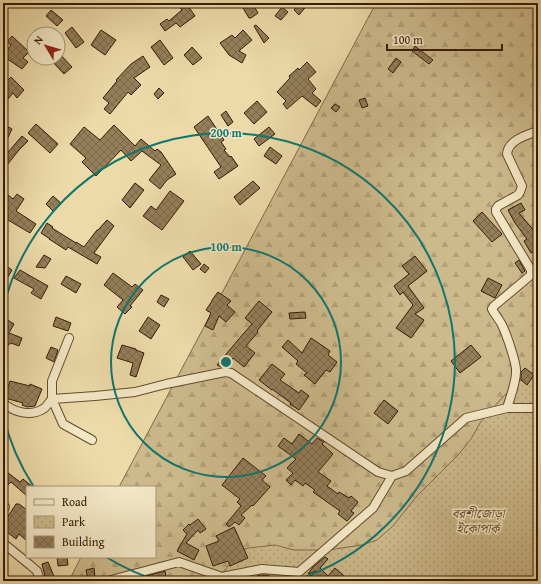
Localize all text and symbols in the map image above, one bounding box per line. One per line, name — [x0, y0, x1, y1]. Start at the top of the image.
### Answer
north arrow — [26, 26, 66, 66]
scale bar — [387, 26, 502, 52]
text: 100 m — [393, 31, 423, 48]
text: N — [30, 32, 47, 48]
text: 200 m — [210, 124, 243, 141]
text: 100 m — [210, 238, 243, 255]
centre of rings — [219, 355, 233, 369]
legend — [26, 486, 156, 558]
text: Road — [62, 493, 88, 510]
park label: বরশীজোড়া ইকোপার্ক — [452, 504, 506, 538]
text: Park — [62, 513, 86, 530]
text: Building — [62, 533, 105, 550]

